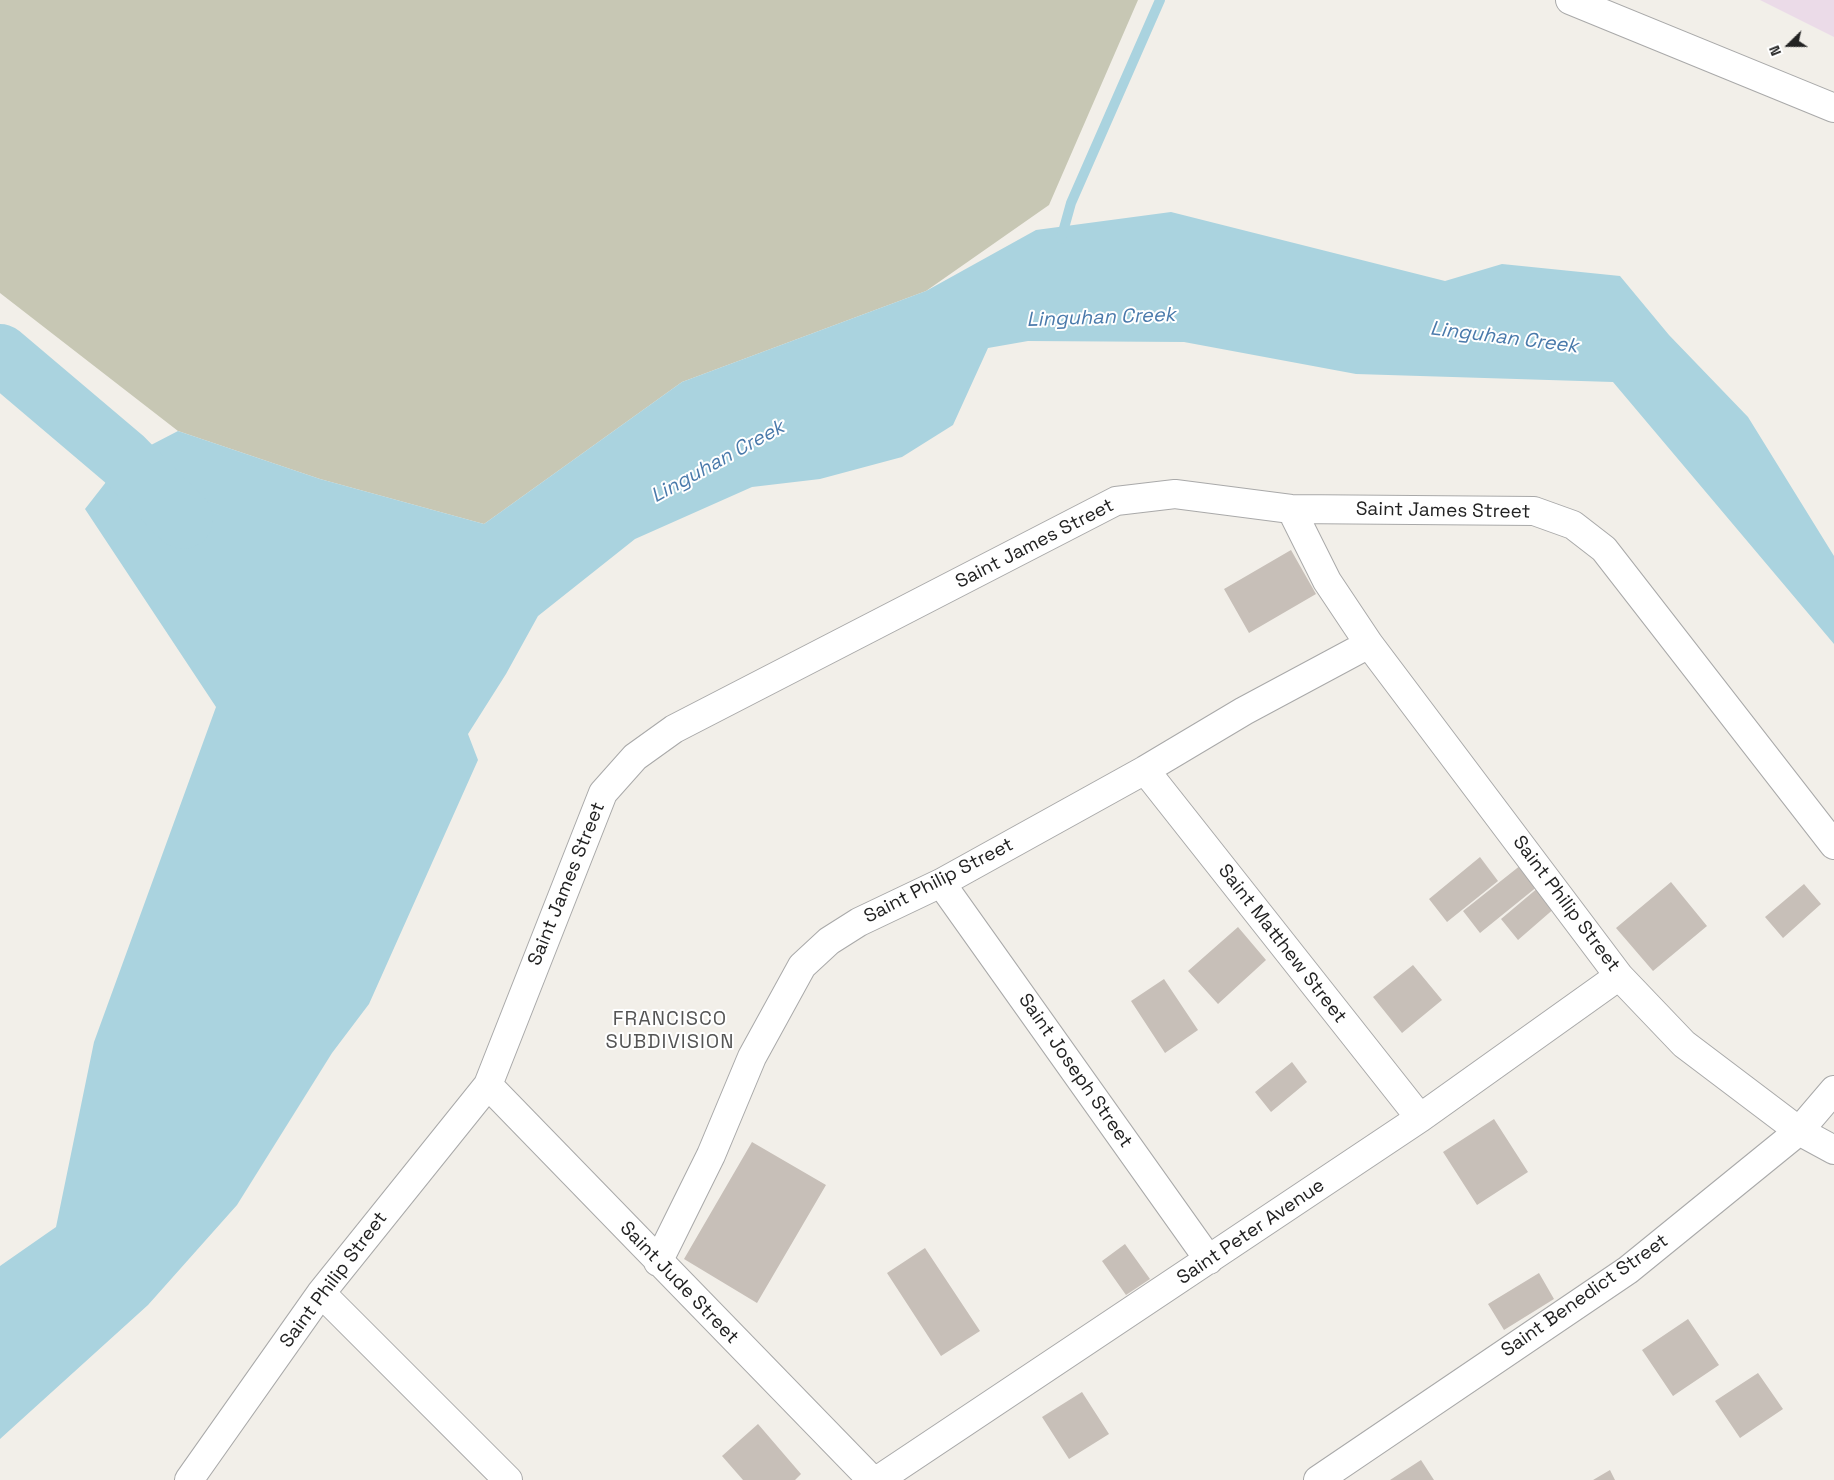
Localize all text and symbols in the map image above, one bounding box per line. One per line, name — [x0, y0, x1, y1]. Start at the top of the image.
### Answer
north arrow — [1764, 20, 1814, 70]
text: N — [1765, 43, 1785, 58]
water label: Linguhan Creek — [1026, 303, 1176, 333]
water label: Linguhan Creek — [1429, 317, 1579, 359]
water label: Linguhan Creek — [647, 415, 789, 509]
street label: Saint James Street — [952, 494, 1118, 594]
street label: Saint James Street — [1356, 498, 1530, 524]
street label: Saint James Street — [524, 799, 610, 969]
street label: Saint Philip Street — [1507, 831, 1625, 977]
street label: Saint Philip Street — [861, 834, 1017, 928]
street label: Saint Matthew Street — [1213, 860, 1351, 1028]
street label: Saint Joseph Street — [1013, 990, 1137, 1152]
district label: FRANCISCO SUBDIVISION — [604, 1008, 736, 1055]
street label: Saint Peter Avenue — [1173, 1174, 1329, 1290]
street label: Saint Philip Street — [275, 1207, 393, 1353]
street label: Saint Jude Street — [615, 1217, 743, 1349]
street label: Saint Benedict Street — [1497, 1230, 1673, 1362]

